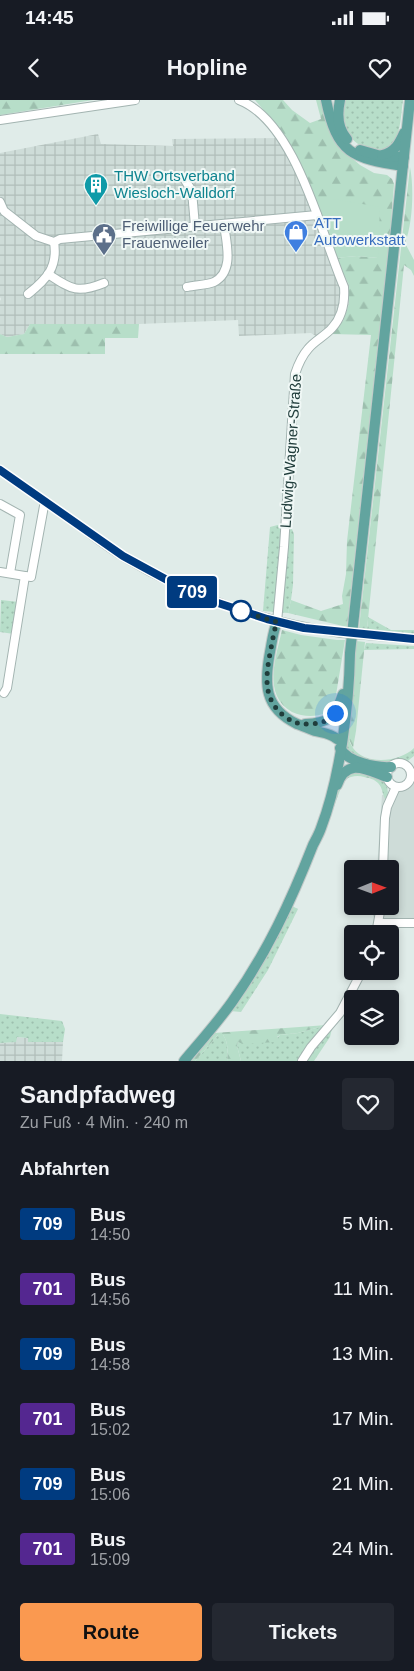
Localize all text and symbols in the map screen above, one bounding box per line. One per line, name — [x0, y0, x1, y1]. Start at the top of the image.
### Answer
text: 14:45 — [25, 7, 74, 28]
icon: back — [20, 54, 48, 82]
icon: heart — [366, 54, 394, 82]
text: Hopline — [167, 55, 247, 80]
place label: THW Ortsverband Wiesloch-Walldorf — [114, 167, 235, 201]
building icon: THW Ortsverband Wiesloch-Walldorf — [83, 172, 109, 206]
place label: ATT Autowerkstatt — [314, 214, 406, 248]
place label: Freiwillige Feuerwehr Frauenweiler — [122, 217, 265, 251]
shop icon: ATT Autowerkstatt — [283, 219, 309, 253]
public building icon: Freiwillige Feuerwehr Frauenweiler — [91, 222, 117, 256]
street label: Ludwig-Wagner-Straße — [277, 373, 304, 529]
line badge: 709 — [163, 576, 221, 608]
text: 709 — [177, 582, 207, 602]
unlabelled marker — [230, 600, 252, 622]
your location — [323, 701, 348, 726]
north arrow — [344, 860, 399, 915]
map controls — [344, 860, 399, 1045]
button: locate — [344, 925, 399, 980]
button: layers — [344, 990, 399, 1045]
button: heart — [342, 1078, 394, 1130]
text: Sandpfadweg — [20, 1081, 176, 1108]
text: Zu Fuß · 4 Min. · 240 m — [20, 1114, 188, 1131]
text: Abfahrten — [20, 1158, 110, 1179]
text: Bus — [90, 1204, 126, 1225]
text: 5 Min. — [342, 1213, 394, 1234]
text: 709 — [32, 1214, 63, 1234]
text: 14:50 — [90, 1226, 130, 1243]
text: Bus — [90, 1269, 126, 1290]
text: 11 Min. — [333, 1278, 394, 1299]
text: 701 — [32, 1279, 63, 1299]
text: 14:56 — [90, 1291, 130, 1308]
text: Bus — [90, 1334, 126, 1355]
text: 13 Min. — [332, 1343, 394, 1364]
text: 709 — [32, 1344, 63, 1364]
text: 14:58 — [90, 1356, 130, 1373]
text: Bus — [90, 1399, 126, 1420]
text: 17 Min. — [332, 1408, 394, 1429]
text: 701 — [32, 1409, 63, 1429]
text: 15:02 — [90, 1421, 130, 1438]
text: Bus — [90, 1464, 126, 1485]
text: 21 Min. — [332, 1473, 394, 1494]
text: 709 — [32, 1474, 63, 1494]
text: 15:06 — [90, 1486, 130, 1503]
text: Bus — [90, 1529, 126, 1550]
text: 24 Min. — [332, 1538, 394, 1559]
text: 701 — [32, 1539, 63, 1559]
text: 15:09 — [90, 1551, 130, 1568]
button: Route — [20, 1603, 202, 1661]
button: Tickets — [212, 1603, 394, 1661]

